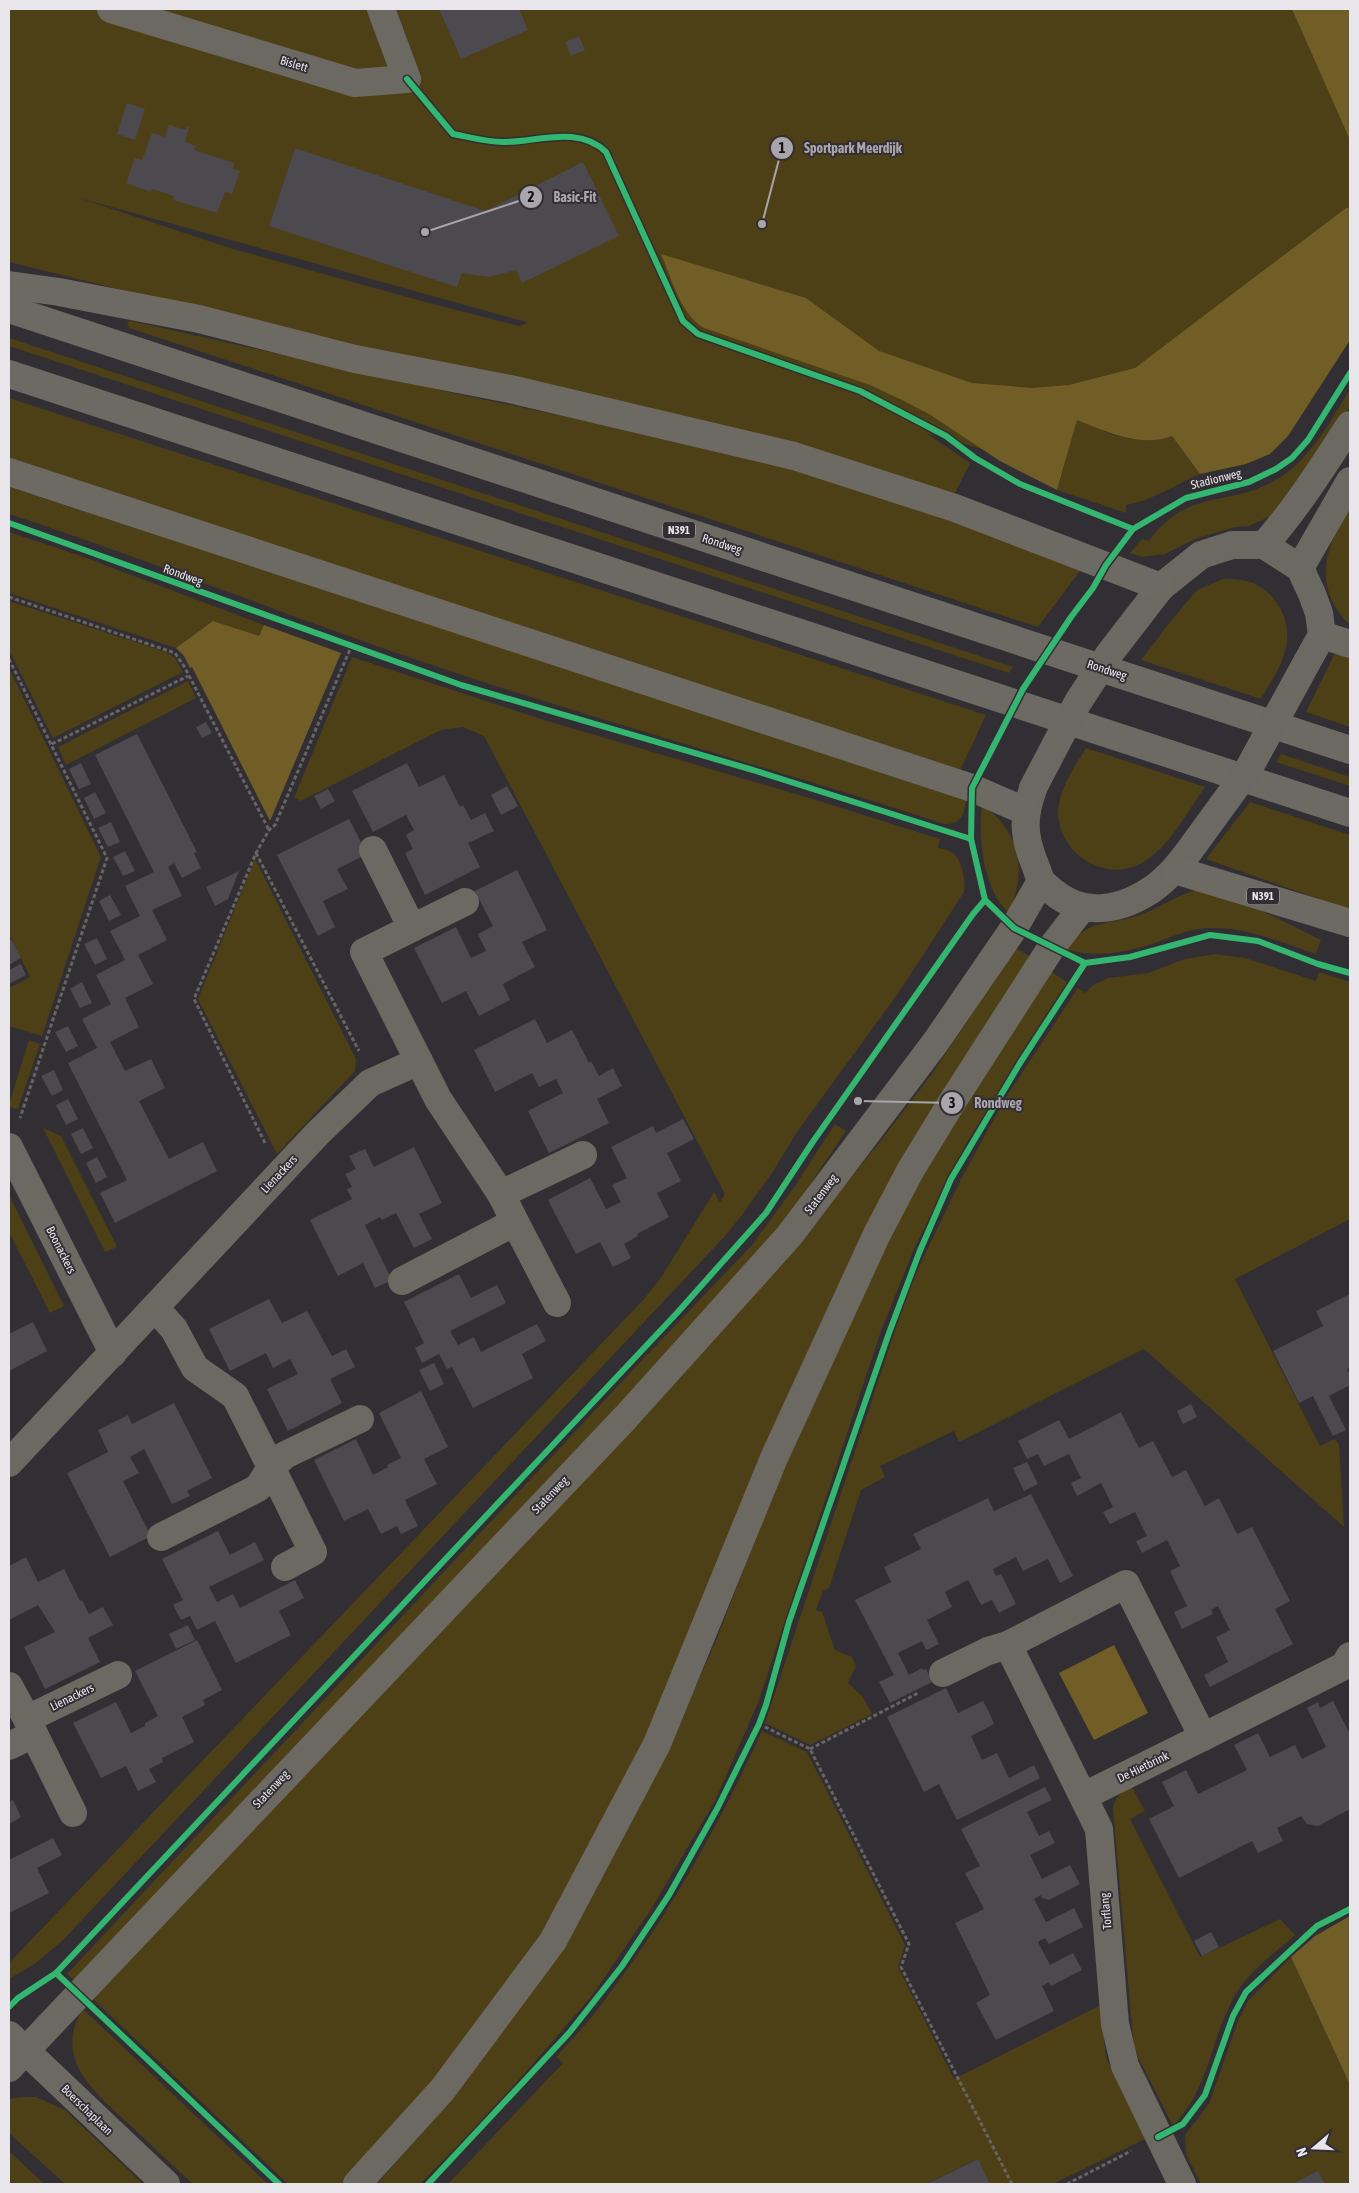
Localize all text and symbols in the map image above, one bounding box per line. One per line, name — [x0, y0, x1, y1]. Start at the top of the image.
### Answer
street label: Bislett — [279, 53, 310, 75]
callout: Sportpark Meerdijk — [769, 134, 912, 163]
text: 1 — [778, 139, 786, 156]
text: Sportpark Meerdijk — [804, 140, 903, 156]
callout: Basic-Fit — [519, 183, 606, 212]
text: 2 — [527, 188, 535, 205]
text: Basic-Fit — [554, 189, 596, 205]
street label: Stadionweg — [1189, 466, 1244, 492]
road number: N391 — [663, 522, 695, 538]
street label: Rondweg — [700, 531, 744, 557]
street label: Rondweg — [161, 561, 205, 589]
street label: Rondweg — [1085, 657, 1129, 683]
road number: N391 — [1247, 888, 1279, 904]
callout: Rondweg — [939, 1089, 1032, 1118]
text: 3 — [948, 1094, 956, 1111]
text: Rondweg — [974, 1095, 1023, 1111]
street label: Lienackers — [258, 1152, 300, 1196]
street label: Statenweg — [801, 1171, 841, 1217]
street label: Boonackers — [43, 1224, 79, 1276]
street label: Statenweg — [529, 1473, 572, 1517]
street label: Lienackers — [48, 1680, 96, 1714]
street label: De Hietbrink — [1115, 1748, 1172, 1785]
street label: Statenweg — [250, 1767, 292, 1811]
street label: Torflang — [1097, 1891, 1115, 1930]
street label: Boerschaplaan — [58, 2082, 116, 2138]
north arrow — [1289, 2123, 1339, 2173]
text: N — [1293, 2146, 1311, 2159]

